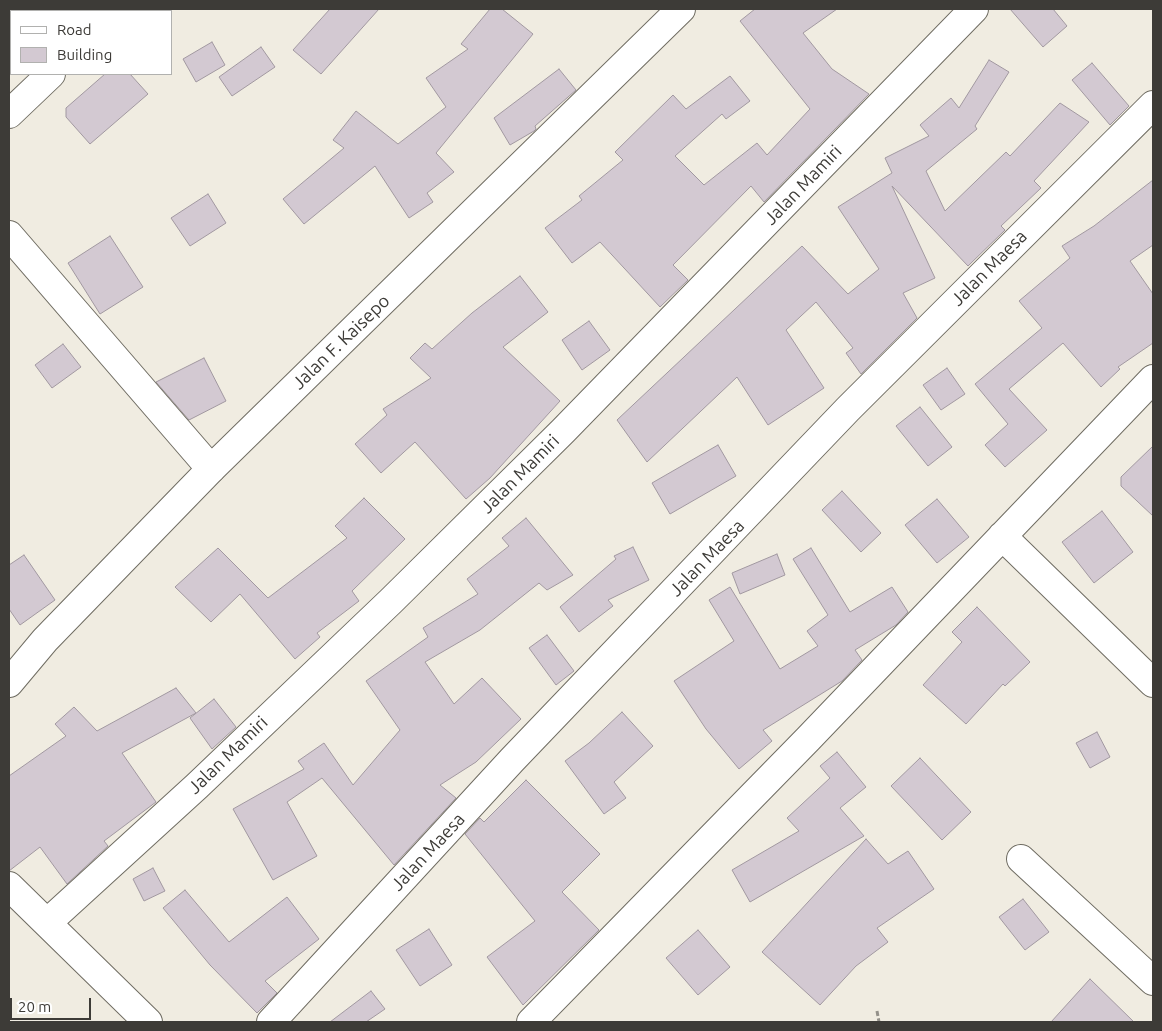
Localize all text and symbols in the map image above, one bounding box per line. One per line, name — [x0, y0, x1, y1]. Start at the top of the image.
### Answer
legend — [10, 10, 172, 75]
text: Road — [57, 21, 92, 38]
text: Building — [57, 46, 112, 63]
street label: Jalan Mamiri — [760, 141, 846, 229]
street label: Jalan Maesa — [947, 226, 1031, 310]
street label: Jalan F. Kaisepo — [288, 290, 394, 394]
street label: Jalan Mamiri — [476, 430, 564, 518]
street label: Jalan Maesa — [665, 515, 749, 601]
street label: Jalan Mamiri — [184, 712, 272, 798]
street label: Jalan Maesa — [387, 809, 469, 895]
scale bar — [12, 988, 94, 1020]
text: 20 m — [18, 998, 51, 1015]

